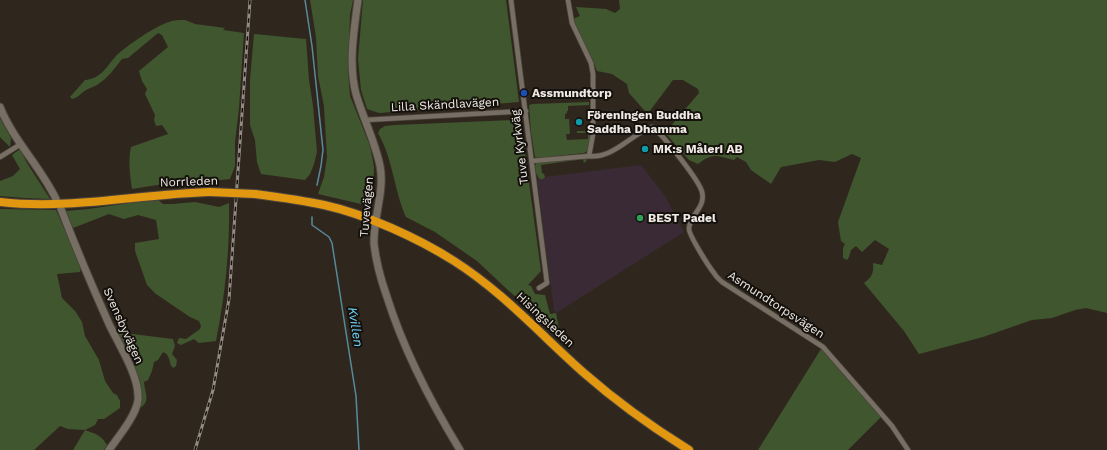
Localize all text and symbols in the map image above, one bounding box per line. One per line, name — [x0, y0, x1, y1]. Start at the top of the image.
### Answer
place label: Assmundtorp — [532, 86, 612, 100]
marker: Assmundtorp — [519, 88, 529, 98]
street label: Lilla Skändlavägen — [390, 95, 500, 115]
place label: Föreningen Buddha Saddha Dhamma — [587, 108, 701, 136]
street label: Tuve Kyrkväg — [508, 109, 532, 185]
marker: Föreningen Buddha Saddha Dhamma — [574, 117, 584, 127]
place label: MK:s Måleri AB — [653, 142, 743, 156]
marker: MK:s Måleri AB — [640, 144, 650, 154]
street label: Norrleden — [160, 174, 218, 190]
street label: Tuvevägen — [357, 176, 377, 238]
place label: BEST Padel — [648, 211, 716, 225]
marker: BEST Padel — [635, 213, 645, 223]
street label: Asmundtorpsvägen — [725, 268, 827, 342]
street label: Svensbyvägen — [100, 286, 146, 366]
street label: Hisingsleden — [513, 289, 577, 351]
water label: Kvillen — [344, 306, 366, 348]

